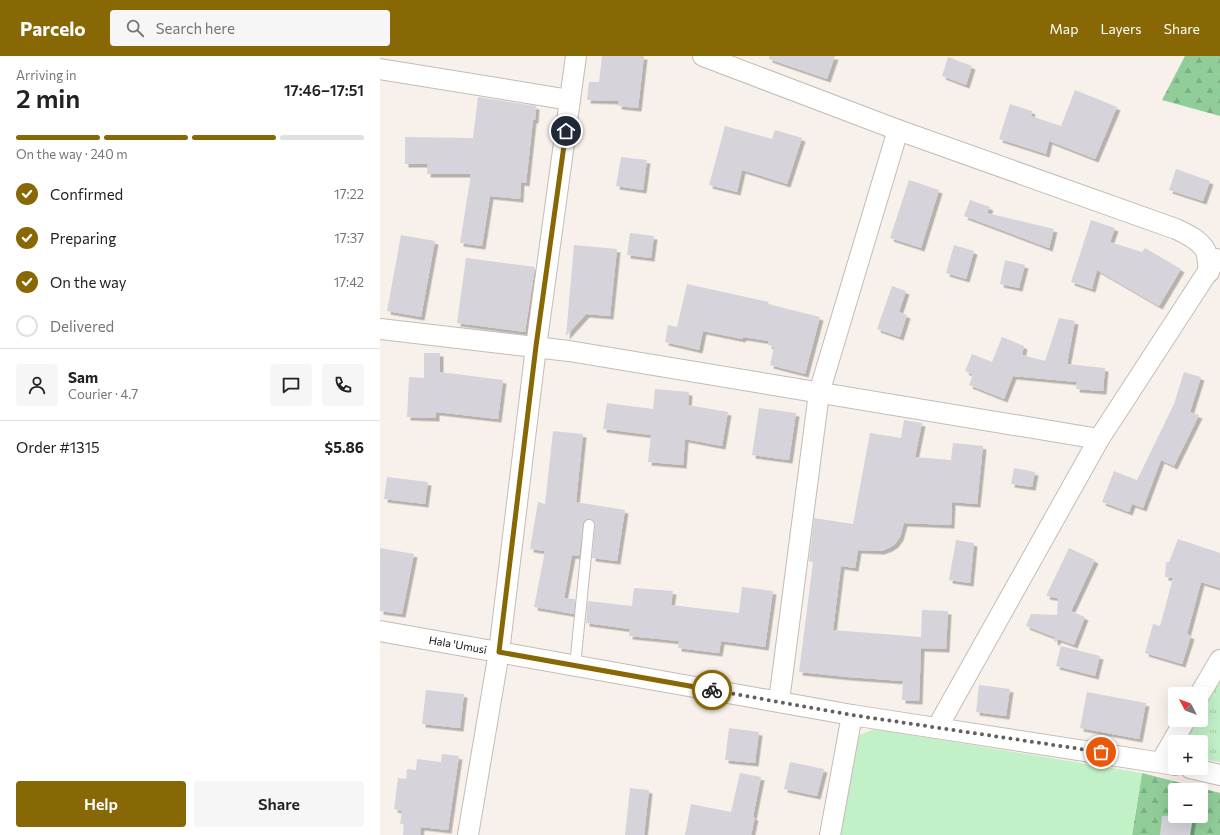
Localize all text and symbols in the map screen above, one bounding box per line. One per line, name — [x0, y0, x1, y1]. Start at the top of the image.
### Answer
search box — [110, 10, 390, 46]
text: Parcelo — [20, 17, 86, 40]
icon: search — [124, 17, 146, 39]
text: Search here — [156, 19, 235, 37]
text: Map — [1050, 20, 1078, 37]
text: Layers — [1100, 20, 1142, 37]
text: Share — [1164, 20, 1200, 37]
text: Arriving in — [16, 67, 76, 83]
text: 17:46–17:51 — [284, 81, 364, 99]
text: 2 min — [16, 82, 80, 113]
pin — [549, 114, 583, 148]
icon: home — [555, 120, 577, 142]
text: On the way · 240 m — [16, 146, 128, 162]
icon: check — [16, 183, 38, 205]
text: Confirmed — [50, 185, 123, 203]
text: 17:22 — [334, 186, 364, 202]
icon: check — [16, 227, 38, 249]
text: Preparing — [50, 229, 116, 247]
text: 17:37 — [334, 230, 364, 246]
icon: check — [16, 271, 38, 293]
text: On the way — [50, 273, 127, 291]
text: 17:42 — [334, 274, 364, 290]
text: Delivered — [50, 317, 114, 335]
button: person — [16, 364, 58, 406]
button: chat — [270, 364, 312, 406]
button: phone — [322, 364, 364, 406]
text: Sam — [68, 368, 98, 386]
text: Courier · 4.7 — [68, 386, 138, 402]
text: Order #1315 — [16, 438, 100, 456]
text: $5.86 — [325, 438, 364, 456]
street label: Hala 'Umusi — [428, 633, 488, 656]
courier — [692, 670, 732, 710]
icon: bike — [701, 679, 723, 701]
north arrow — [1168, 687, 1208, 727]
map controls — [1168, 687, 1208, 823]
pin — [1084, 735, 1118, 769]
button: + — [1168, 735, 1208, 775]
icon: bag — [1090, 741, 1112, 763]
button: Help — [16, 781, 186, 827]
button: Share — [194, 781, 364, 827]
button: − — [1168, 783, 1208, 823]

